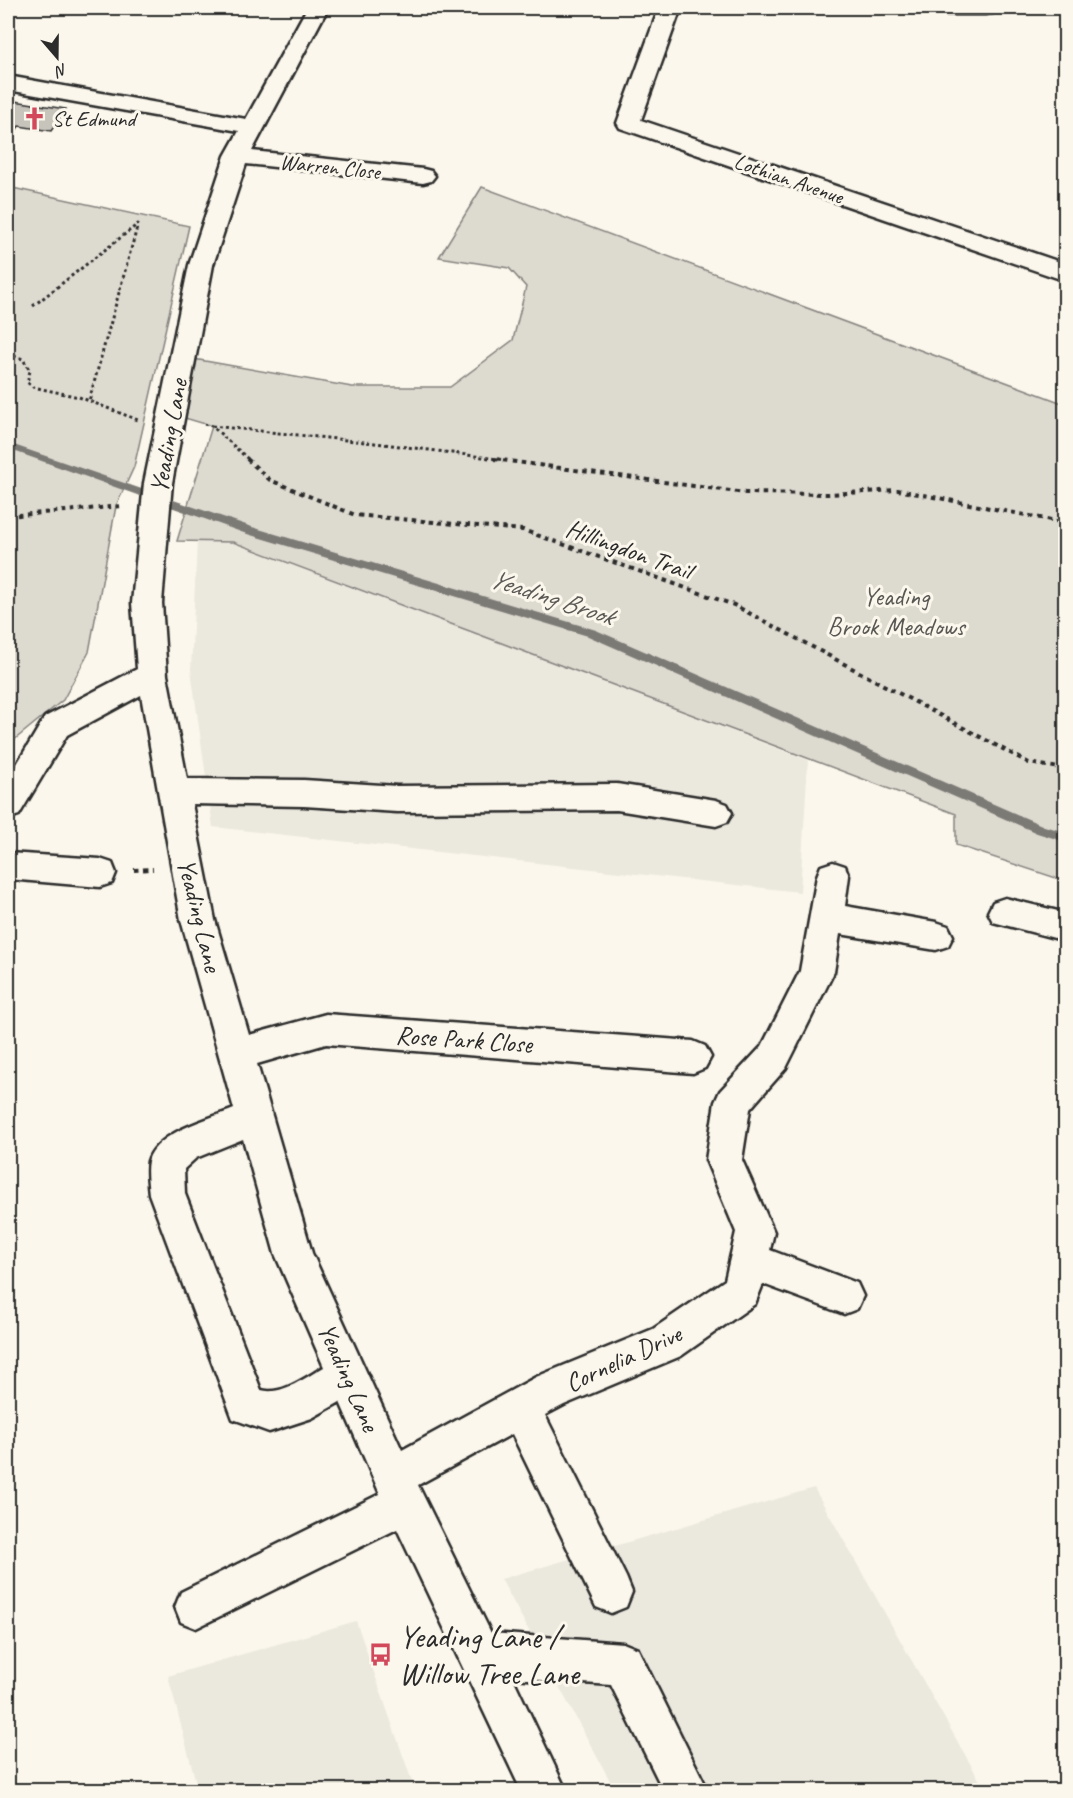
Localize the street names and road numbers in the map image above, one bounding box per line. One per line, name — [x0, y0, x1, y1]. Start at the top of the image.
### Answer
street label: Lothian Avenue — [731, 147, 849, 211]
street label: Warren Close — [279, 148, 383, 186]
street label: Yeading Lane — [142, 375, 195, 496]
street label: Hillingdon Trail — [561, 511, 701, 589]
street label: Yeading Lane — [170, 855, 230, 977]
street label: Rose Park Close — [395, 1018, 535, 1061]
street label: Cornelia Drive — [560, 1317, 688, 1400]
street label: Yeading Lane — [310, 1318, 388, 1438]

